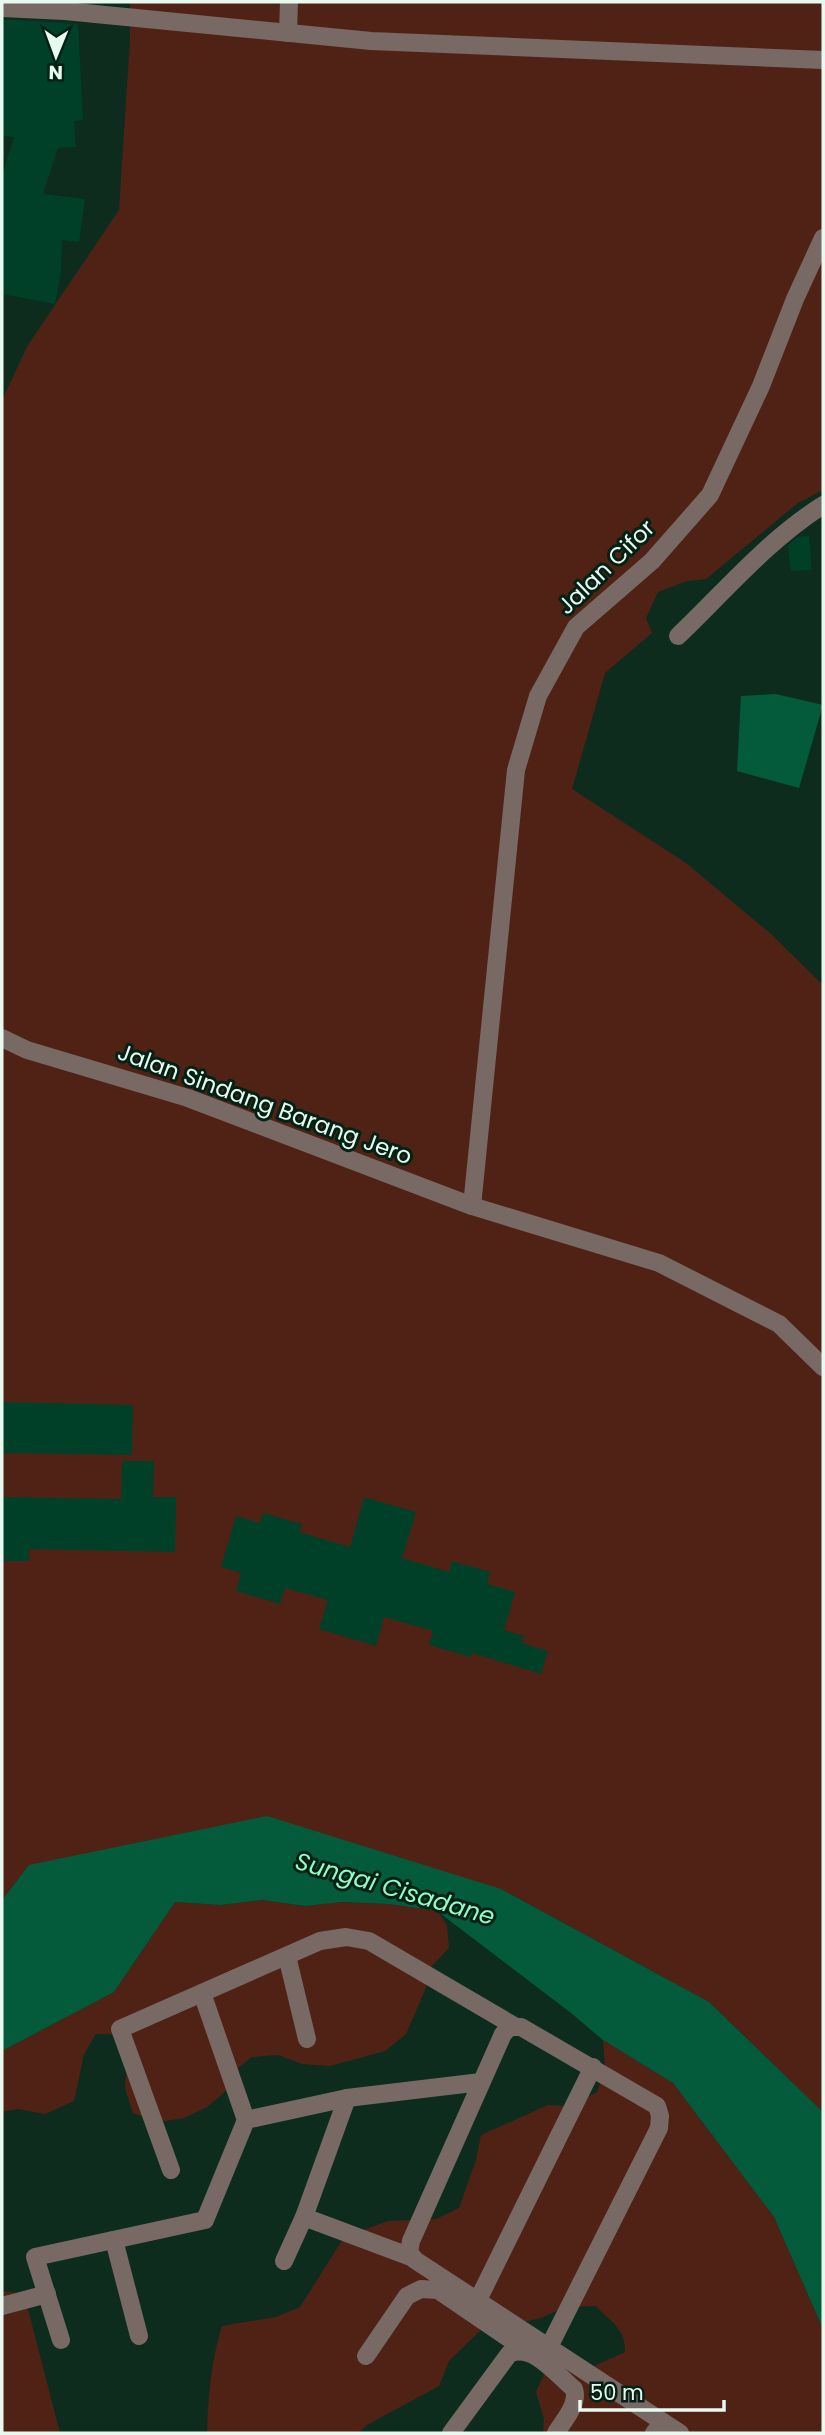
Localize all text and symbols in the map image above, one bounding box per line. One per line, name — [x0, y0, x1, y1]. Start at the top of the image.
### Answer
north arrow — [21, 21, 91, 91]
text: N — [48, 59, 63, 86]
street label: Jalan Cifor — [550, 512, 662, 622]
street label: Jalan Sindang Barang Jero — [113, 1036, 417, 1172]
water label: Sungai Cisadane — [292, 1844, 499, 1933]
scale bar — [580, 2368, 724, 2412]
text: 50 m — [590, 2378, 644, 2407]

